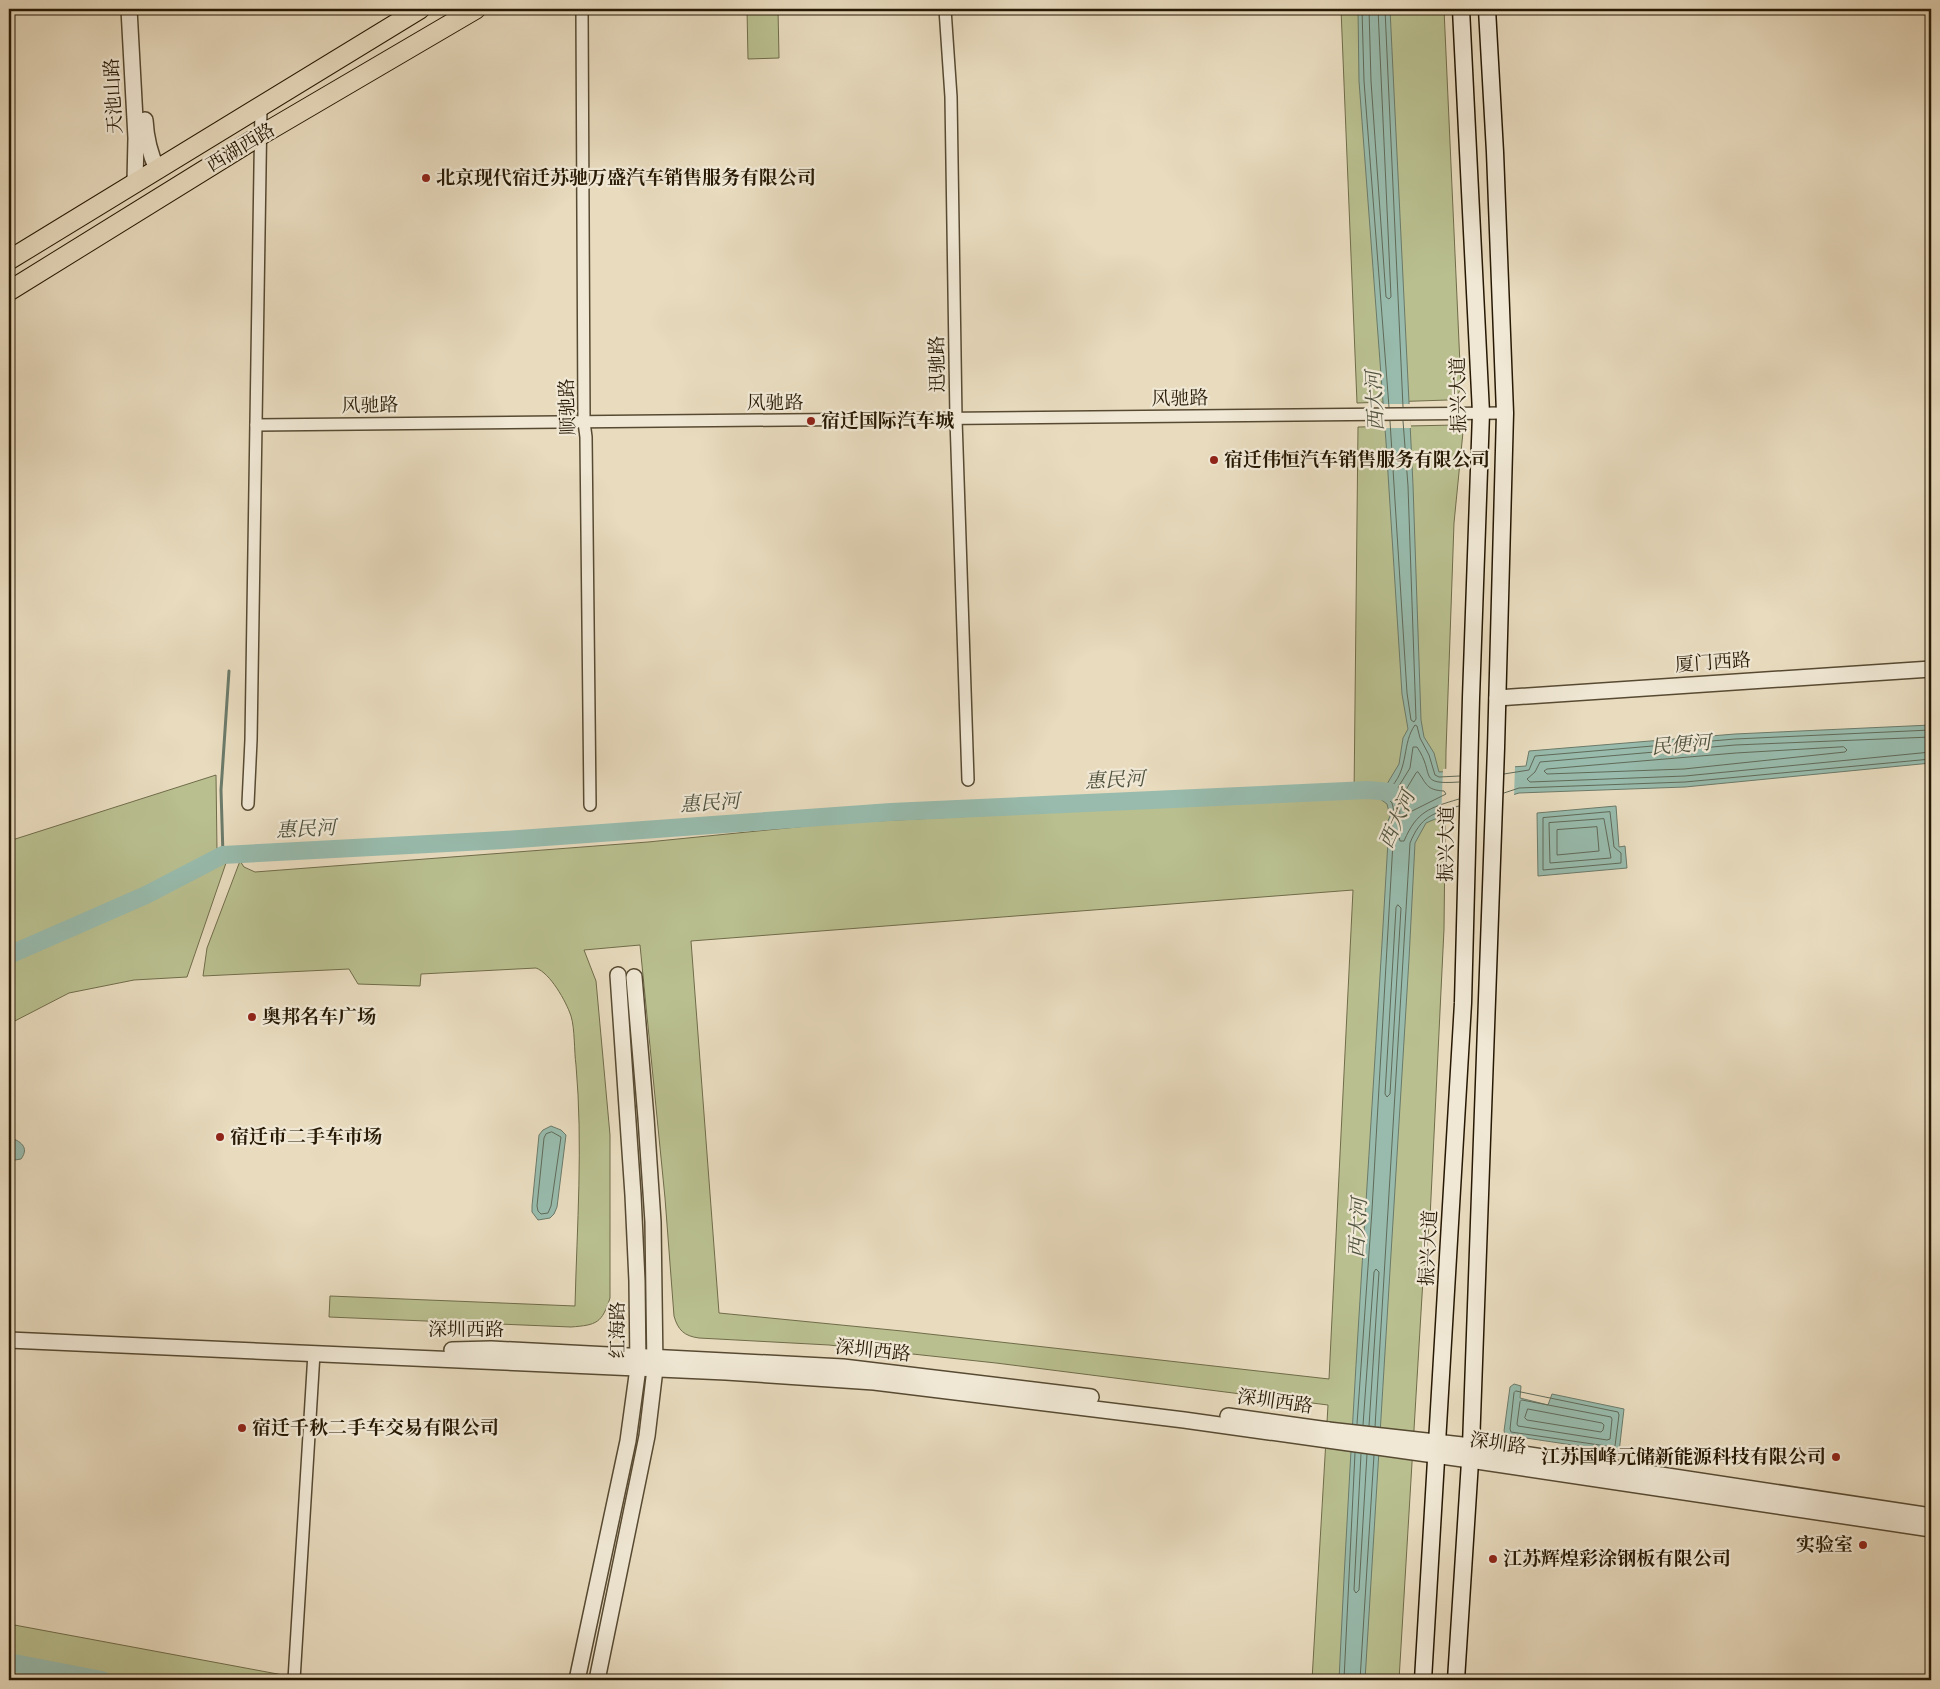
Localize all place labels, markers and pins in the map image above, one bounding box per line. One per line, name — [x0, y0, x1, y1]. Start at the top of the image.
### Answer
place label: 北京现代宿迁苏驰万盛汽车销售服务有限公司 — [436, 167, 816, 190]
marker: 北京现代宿迁苏驰万盛汽车销售服务有限公司 — [420, 172, 432, 184]
place label: 宿迁国际汽车城 — [821, 410, 954, 433]
marker: 宿迁国际汽车城 — [805, 415, 817, 427]
place label: 宿迁伟恒汽车销售服务有限公司 — [1224, 449, 1490, 472]
marker: 宿迁伟恒汽车销售服务有限公司 — [1208, 454, 1220, 466]
place label: 奥邦名车广场 — [262, 1006, 376, 1029]
marker: 奥邦名车广场 — [246, 1011, 258, 1023]
place label: 宿迁市二手车市场 — [230, 1126, 382, 1149]
marker: 宿迁市二手车市场 — [214, 1131, 226, 1143]
place label: 宿迁千秋二手车交易有限公司 — [252, 1417, 499, 1440]
marker: 宿迁千秋二手车交易有限公司 — [236, 1422, 248, 1434]
place label: 江苏国峰元储新能源科技有限公司 — [1541, 1446, 1826, 1469]
marker: 江苏国峰元储新能源科技有限公司 — [1830, 1451, 1842, 1463]
place label: 实验室 — [1796, 1534, 1853, 1557]
marker: 实验室 — [1857, 1539, 1869, 1551]
place label: 江苏辉煌彩涂钢板有限公司 — [1503, 1548, 1731, 1571]
marker: 江苏辉煌彩涂钢板有限公司 — [1487, 1553, 1499, 1565]

